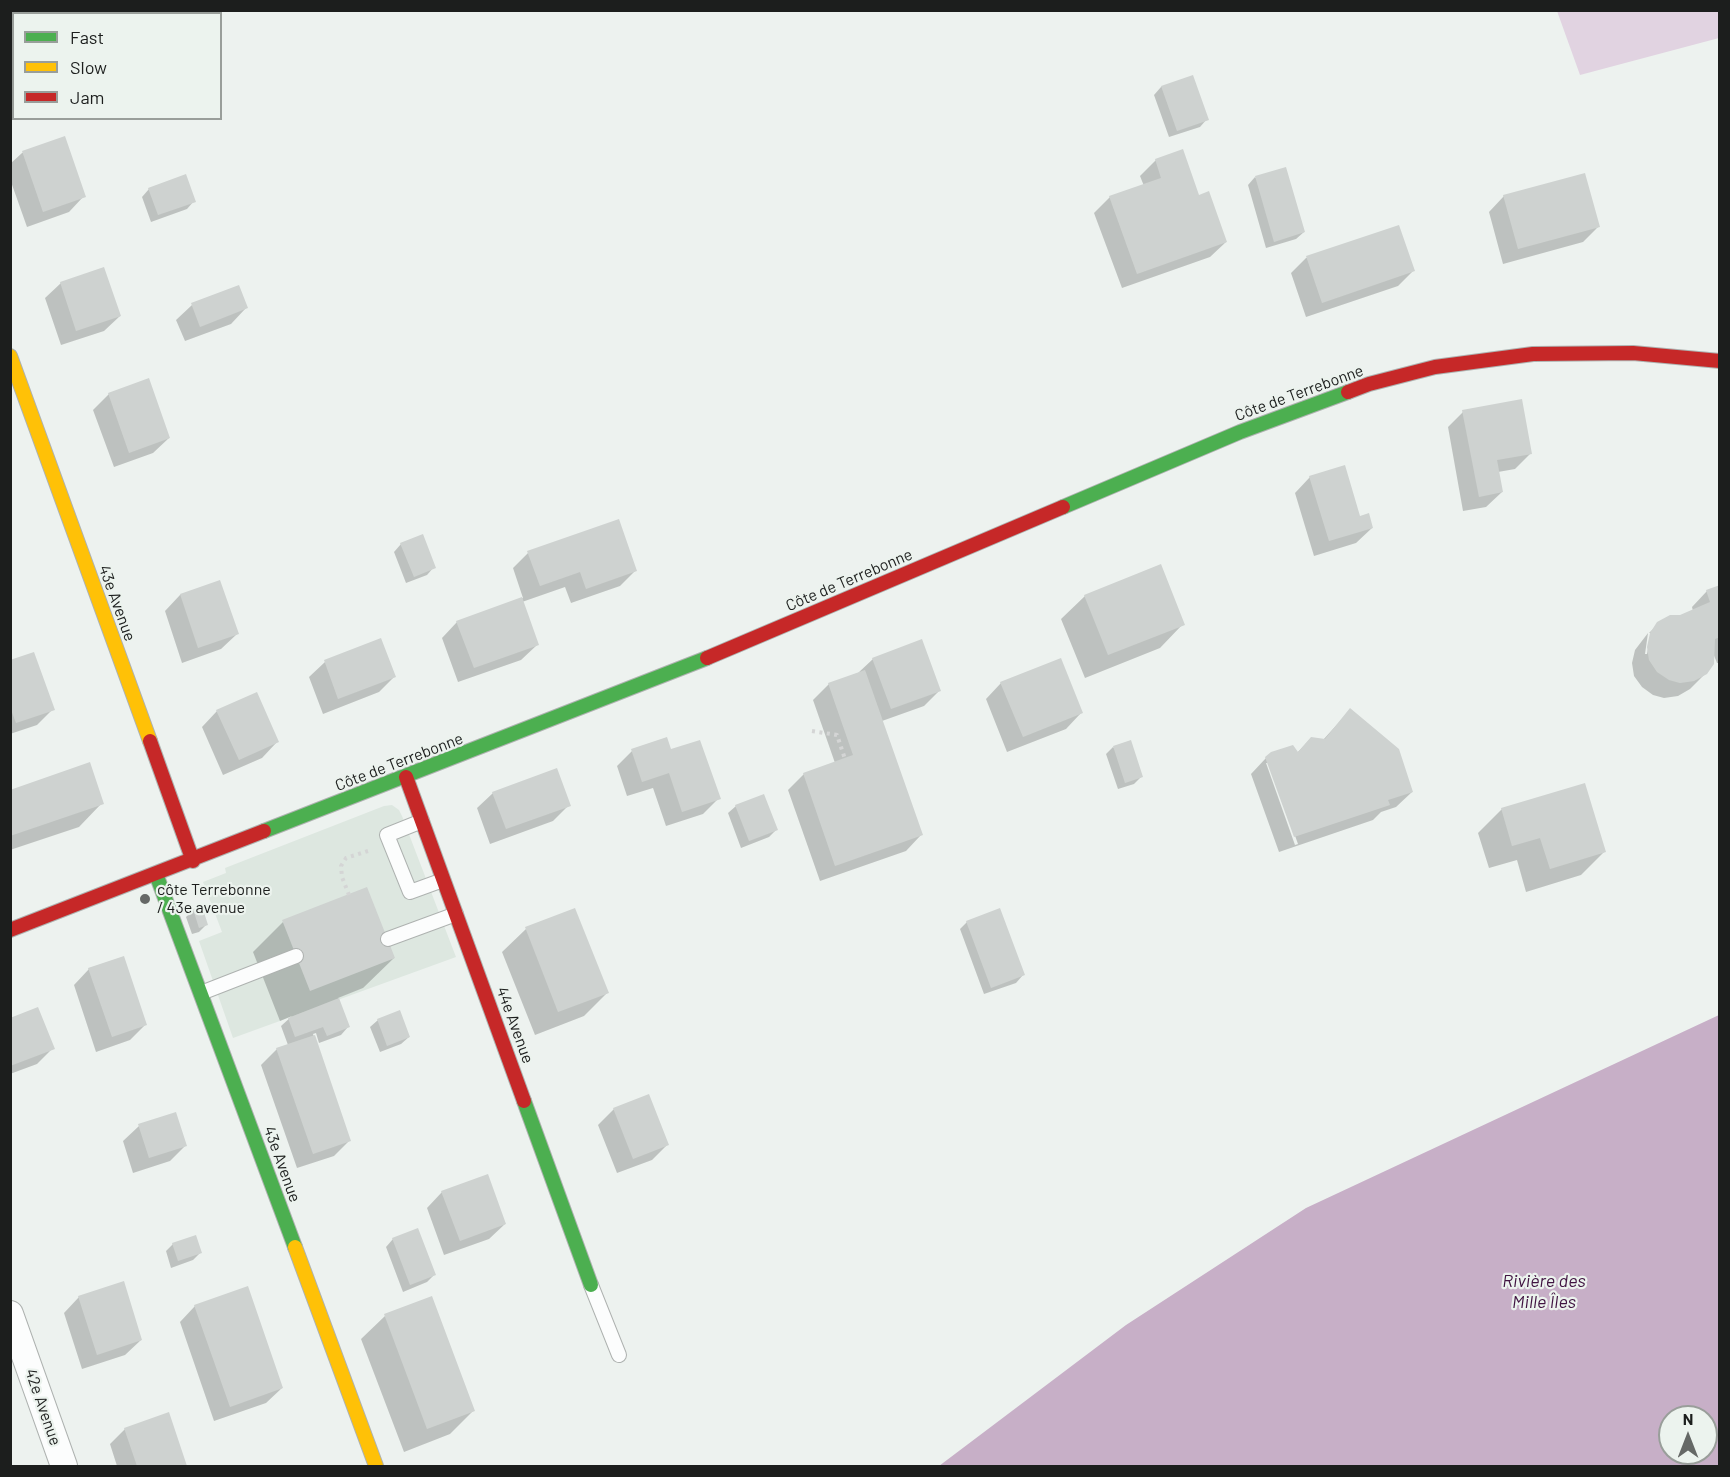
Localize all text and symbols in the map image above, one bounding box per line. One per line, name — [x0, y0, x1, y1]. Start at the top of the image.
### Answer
legend — [12, 12, 222, 120]
text: Fast — [70, 26, 104, 48]
text: Slow — [70, 56, 107, 78]
text: Jam — [70, 86, 104, 108]
street label: Côte de Terrebonne — [1232, 361, 1366, 425]
street label: Côte de Terrebonne — [783, 545, 915, 615]
street label: 43e Avenue — [94, 562, 140, 644]
street label: Côte de Terrebonne — [332, 729, 466, 795]
place label: côte Terrebonne / 43e avenue — [157, 880, 271, 918]
marker: côte Terrebonne / 43e avenue — [138, 892, 152, 906]
street label: 44e Avenue — [492, 984, 538, 1066]
street label: 43e Avenue — [259, 1123, 305, 1205]
water label: Rivière des Mille Îles — [1502, 1270, 1586, 1312]
street label: 42e Avenue — [21, 1366, 65, 1448]
north arrow — [1658, 1405, 1718, 1465]
text: N — [1683, 1409, 1693, 1428]

